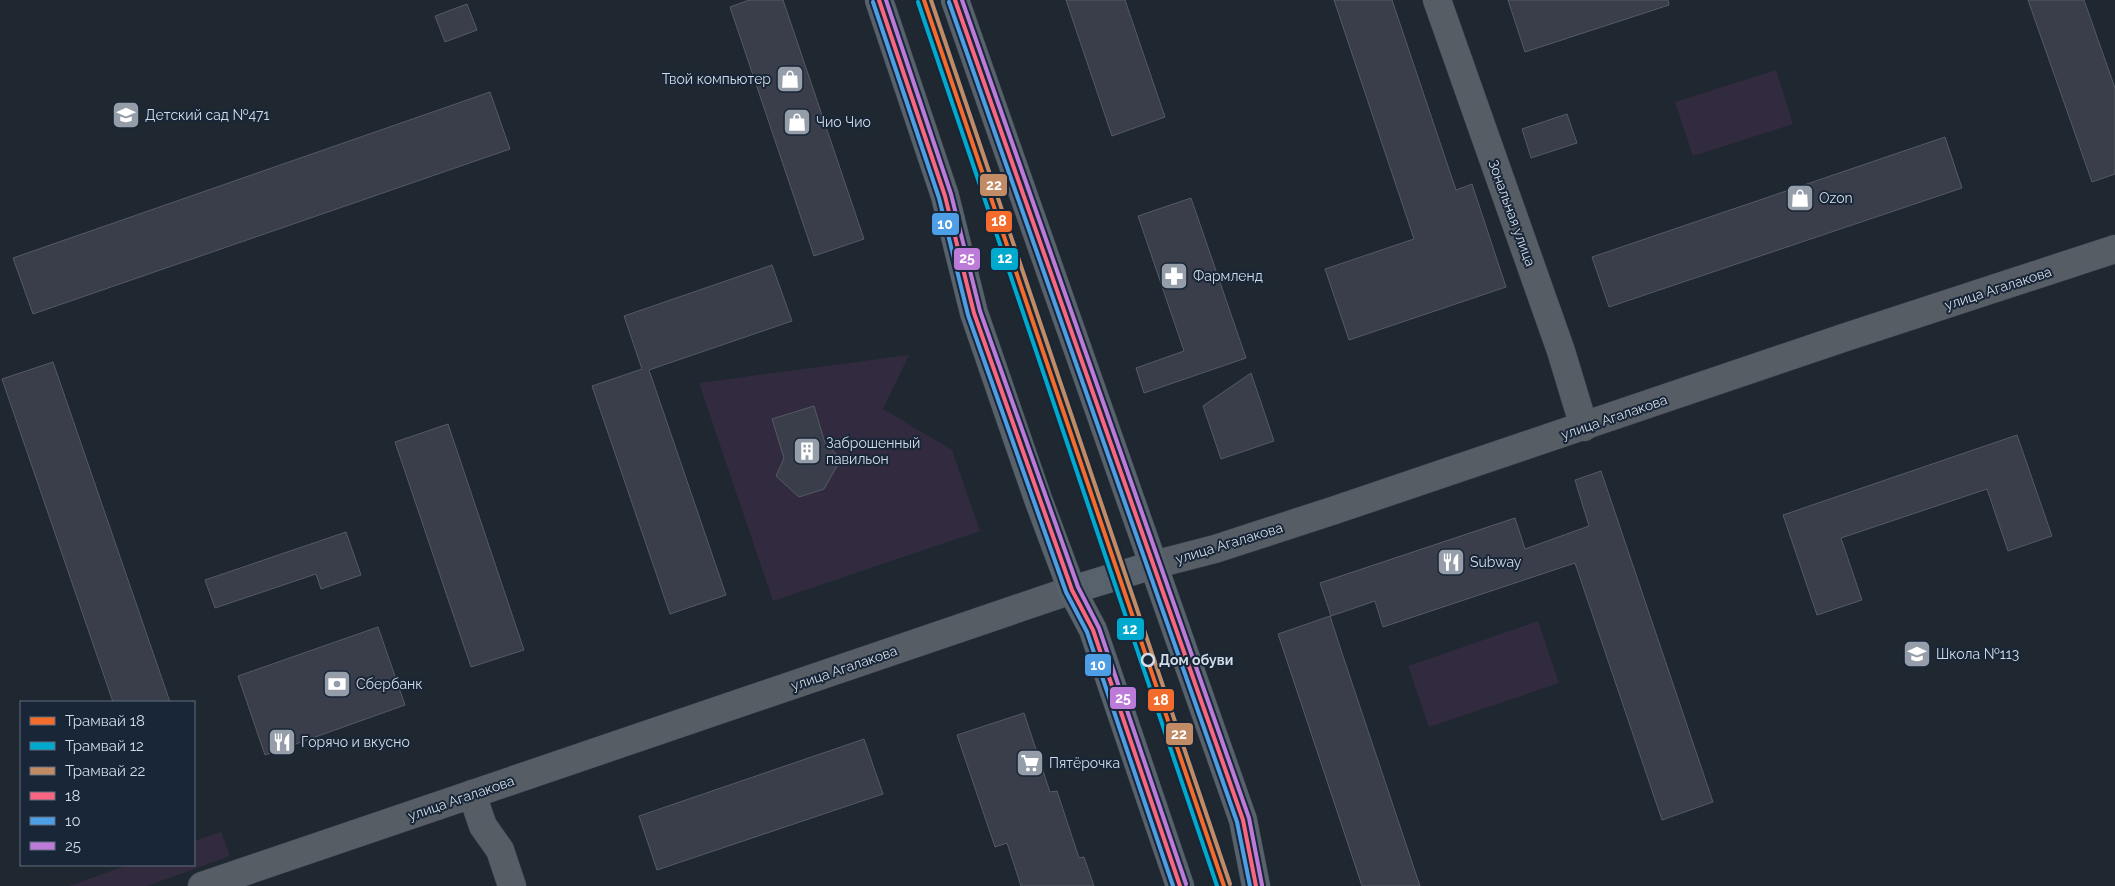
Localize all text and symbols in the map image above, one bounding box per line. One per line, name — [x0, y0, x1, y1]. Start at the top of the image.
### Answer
shop icon: Твой компьютер — [775, 64, 805, 94]
place label: Твой компьютер — [662, 71, 771, 87]
school or university icon: Детский сад №471 — [111, 100, 141, 130]
place label: Детский сад №471 — [145, 107, 270, 123]
shop icon: Чио Чио — [782, 107, 812, 137]
place label: Чио Чио — [816, 114, 871, 130]
street label: Зональная улица — [1485, 157, 1539, 269]
line badge: 22 — [979, 173, 1008, 197]
text: 22 — [986, 177, 1002, 193]
shop icon: Ozon — [1785, 183, 1815, 213]
place label: Ozon — [1819, 190, 1853, 206]
line badge: 18 — [985, 210, 1013, 233]
line badge: 10 — [931, 212, 960, 236]
text: 18 — [991, 213, 1007, 229]
text: 10 — [937, 216, 953, 232]
line badge: 25 — [953, 247, 981, 271]
line badge: 12 — [990, 247, 1019, 271]
text: 25 — [959, 250, 975, 266]
text: 12 — [998, 250, 1013, 266]
pharmacy icon: Фармленд — [1159, 261, 1189, 291]
street label: улица Агалакова — [1943, 263, 2053, 313]
place label: Фармленд — [1193, 268, 1263, 284]
street label: улица Агалакова — [1559, 391, 1669, 443]
place label: Заброшенный павильон — [826, 435, 920, 467]
building icon: Заброшенный павильон — [792, 436, 822, 466]
street label: улица Агалакова — [1173, 519, 1285, 567]
restaurant icon: Subway — [1436, 547, 1466, 577]
place label: Subway — [1470, 554, 1522, 570]
line badge: 12 — [1116, 617, 1145, 641]
text: 12 — [1123, 621, 1138, 637]
school or university icon: Школа №113 — [1902, 639, 1932, 669]
street label: улица Агалакова — [789, 642, 899, 694]
place label: Школа №113 — [1936, 646, 2019, 662]
place label: Дом обуви — [1159, 652, 1233, 668]
line badge: 10 — [1084, 653, 1112, 677]
marker: Дом обуви — [1141, 653, 1155, 667]
text: 10 — [1090, 657, 1106, 673]
bank icon: Сбербанк — [322, 669, 352, 699]
place label: Сбербанк — [356, 676, 423, 692]
line badge: 25 — [1109, 686, 1137, 710]
line badge: 18 — [1147, 688, 1175, 712]
text: 25 — [1115, 690, 1131, 706]
text: 18 — [1153, 692, 1169, 708]
legend — [20, 701, 195, 866]
text: Трамвай 18 — [65, 712, 145, 730]
line badge: 22 — [1165, 722, 1194, 746]
text: 22 — [1171, 726, 1187, 742]
restaurant icon: Горячо и вкусно — [267, 727, 297, 757]
place label: Горячо и вкусно — [301, 734, 410, 750]
text: Трамвай 12 — [65, 737, 144, 755]
supermarket icon: Пятёрочка — [1015, 748, 1045, 778]
place label: Пятёрочка — [1049, 755, 1120, 771]
text: Трамвай 22 — [65, 762, 146, 780]
street label: улица Агалакова — [406, 772, 516, 824]
text: 18 — [65, 787, 80, 805]
text: 10 — [65, 812, 81, 830]
text: 25 — [65, 837, 81, 855]

